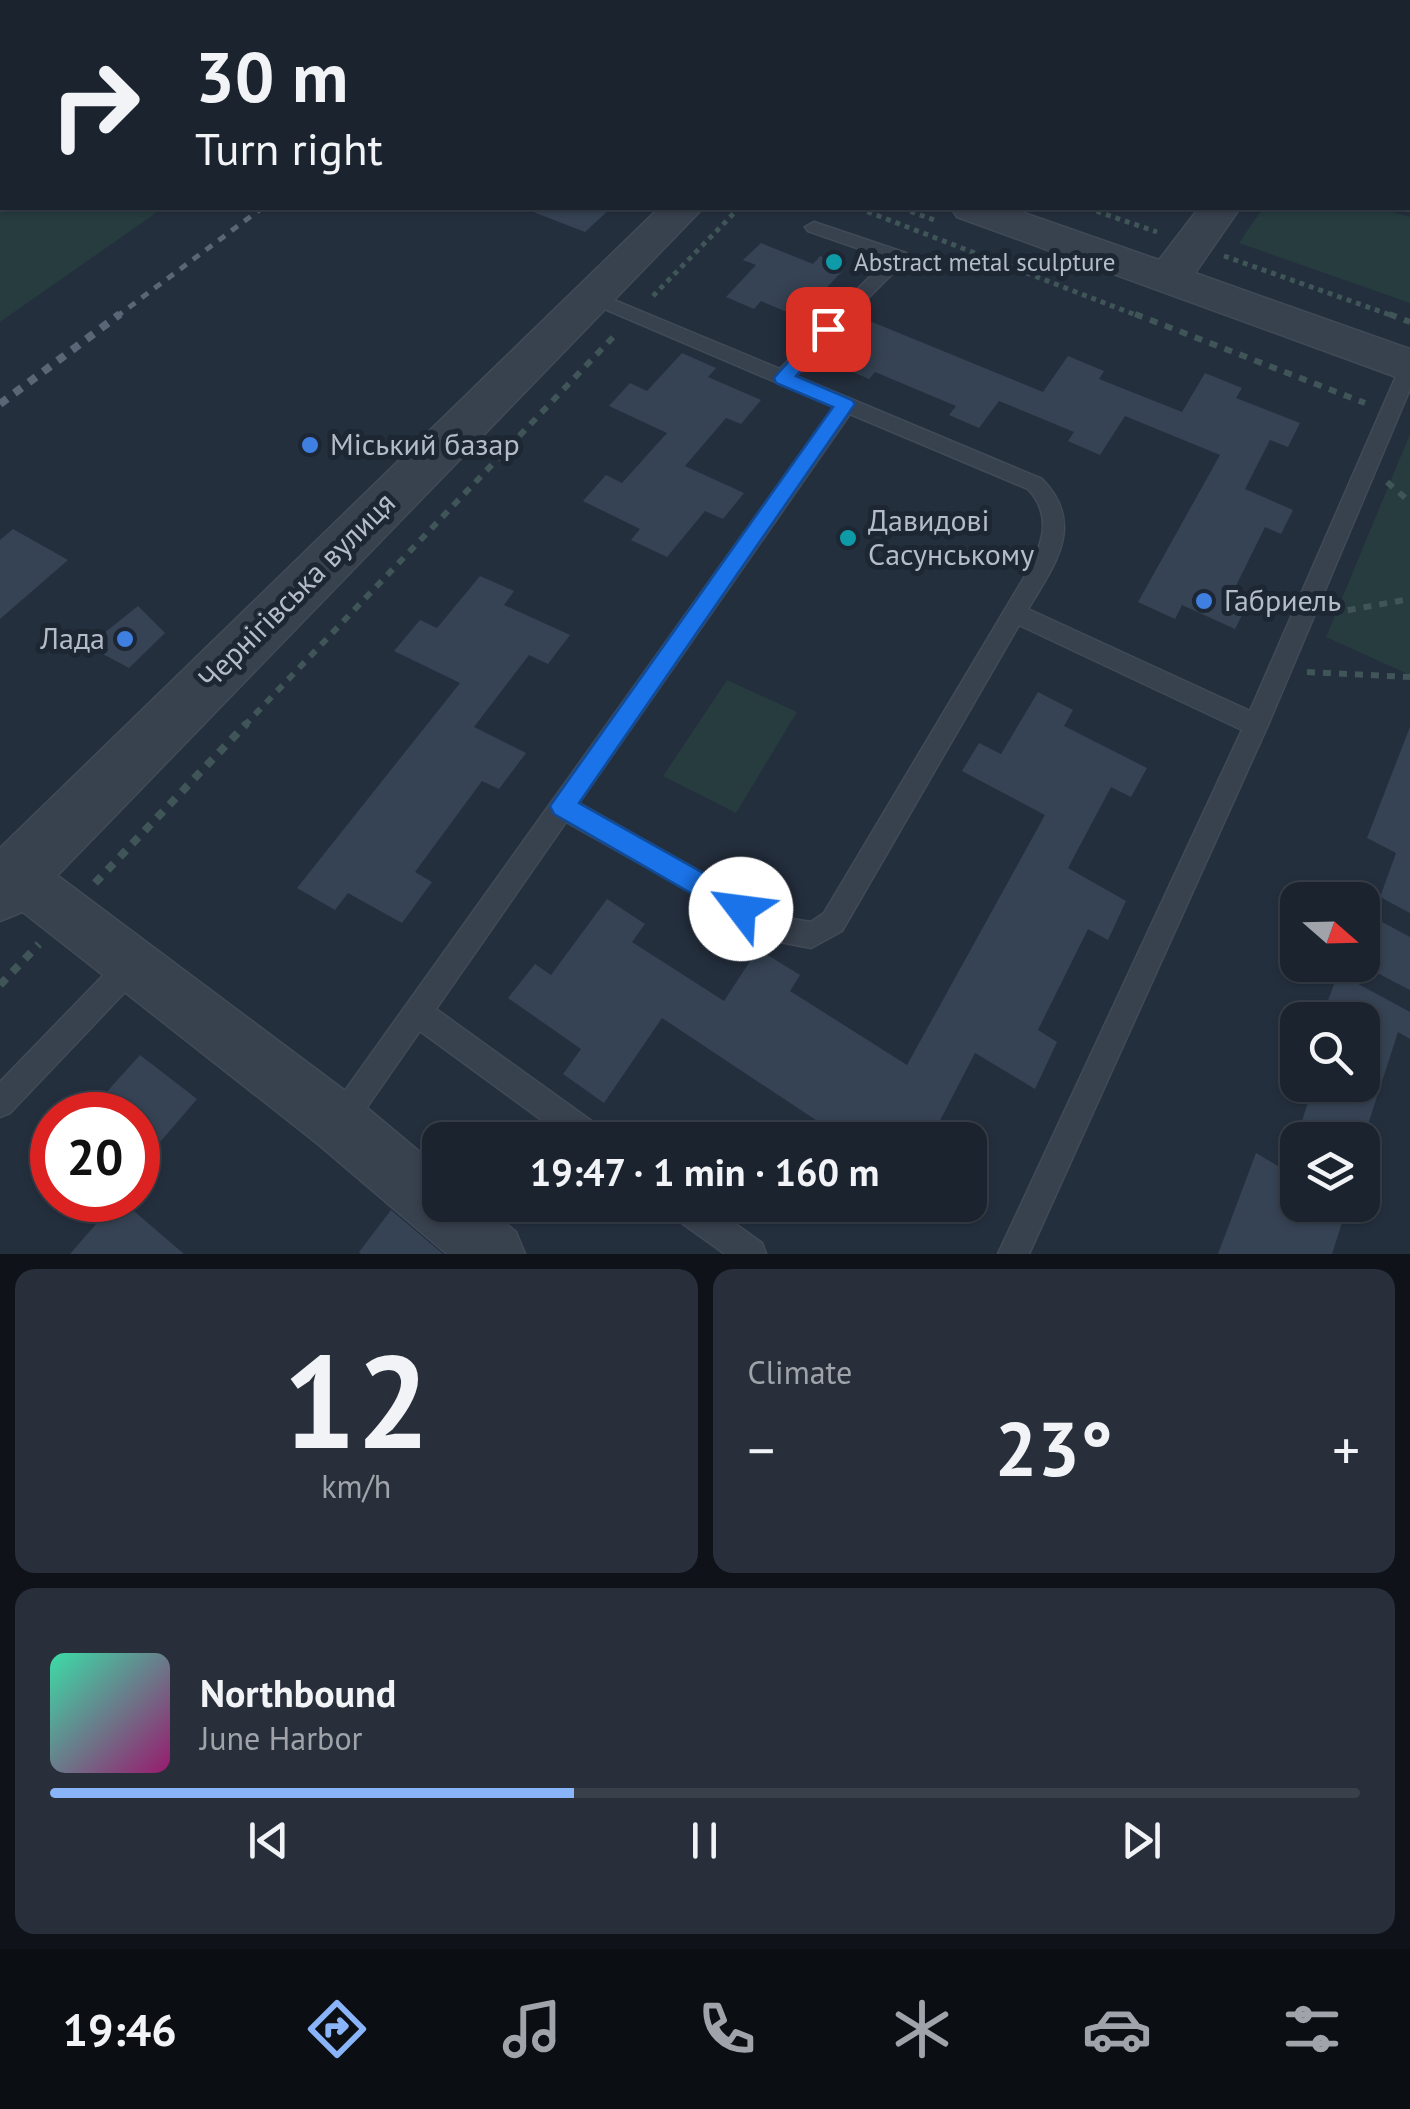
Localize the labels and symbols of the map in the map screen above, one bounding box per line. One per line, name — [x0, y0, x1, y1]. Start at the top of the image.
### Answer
place label: Abstract metal sculpture — [854, 246, 1116, 278]
marker: Abstract metal sculpture — [823, 251, 845, 273]
pin — [786, 287, 871, 372]
place label: Міський базар — [330, 424, 520, 463]
marker: Міський базар — [299, 434, 321, 456]
street label: Чернігівська вулиця — [189, 483, 403, 697]
place label: Давидові Сасунському — [868, 500, 1034, 573]
marker: Давидові Сасунському — [837, 527, 859, 549]
place label: Габриель — [1224, 580, 1341, 619]
marker: Габриель — [1193, 590, 1215, 612]
place label: Лада — [39, 618, 105, 657]
marker: Лада — [114, 628, 136, 650]
position arrow — [689, 857, 793, 961]
north arrow — [1280, 882, 1380, 982]
speed limit sign: 20 — [30, 1092, 160, 1222]

